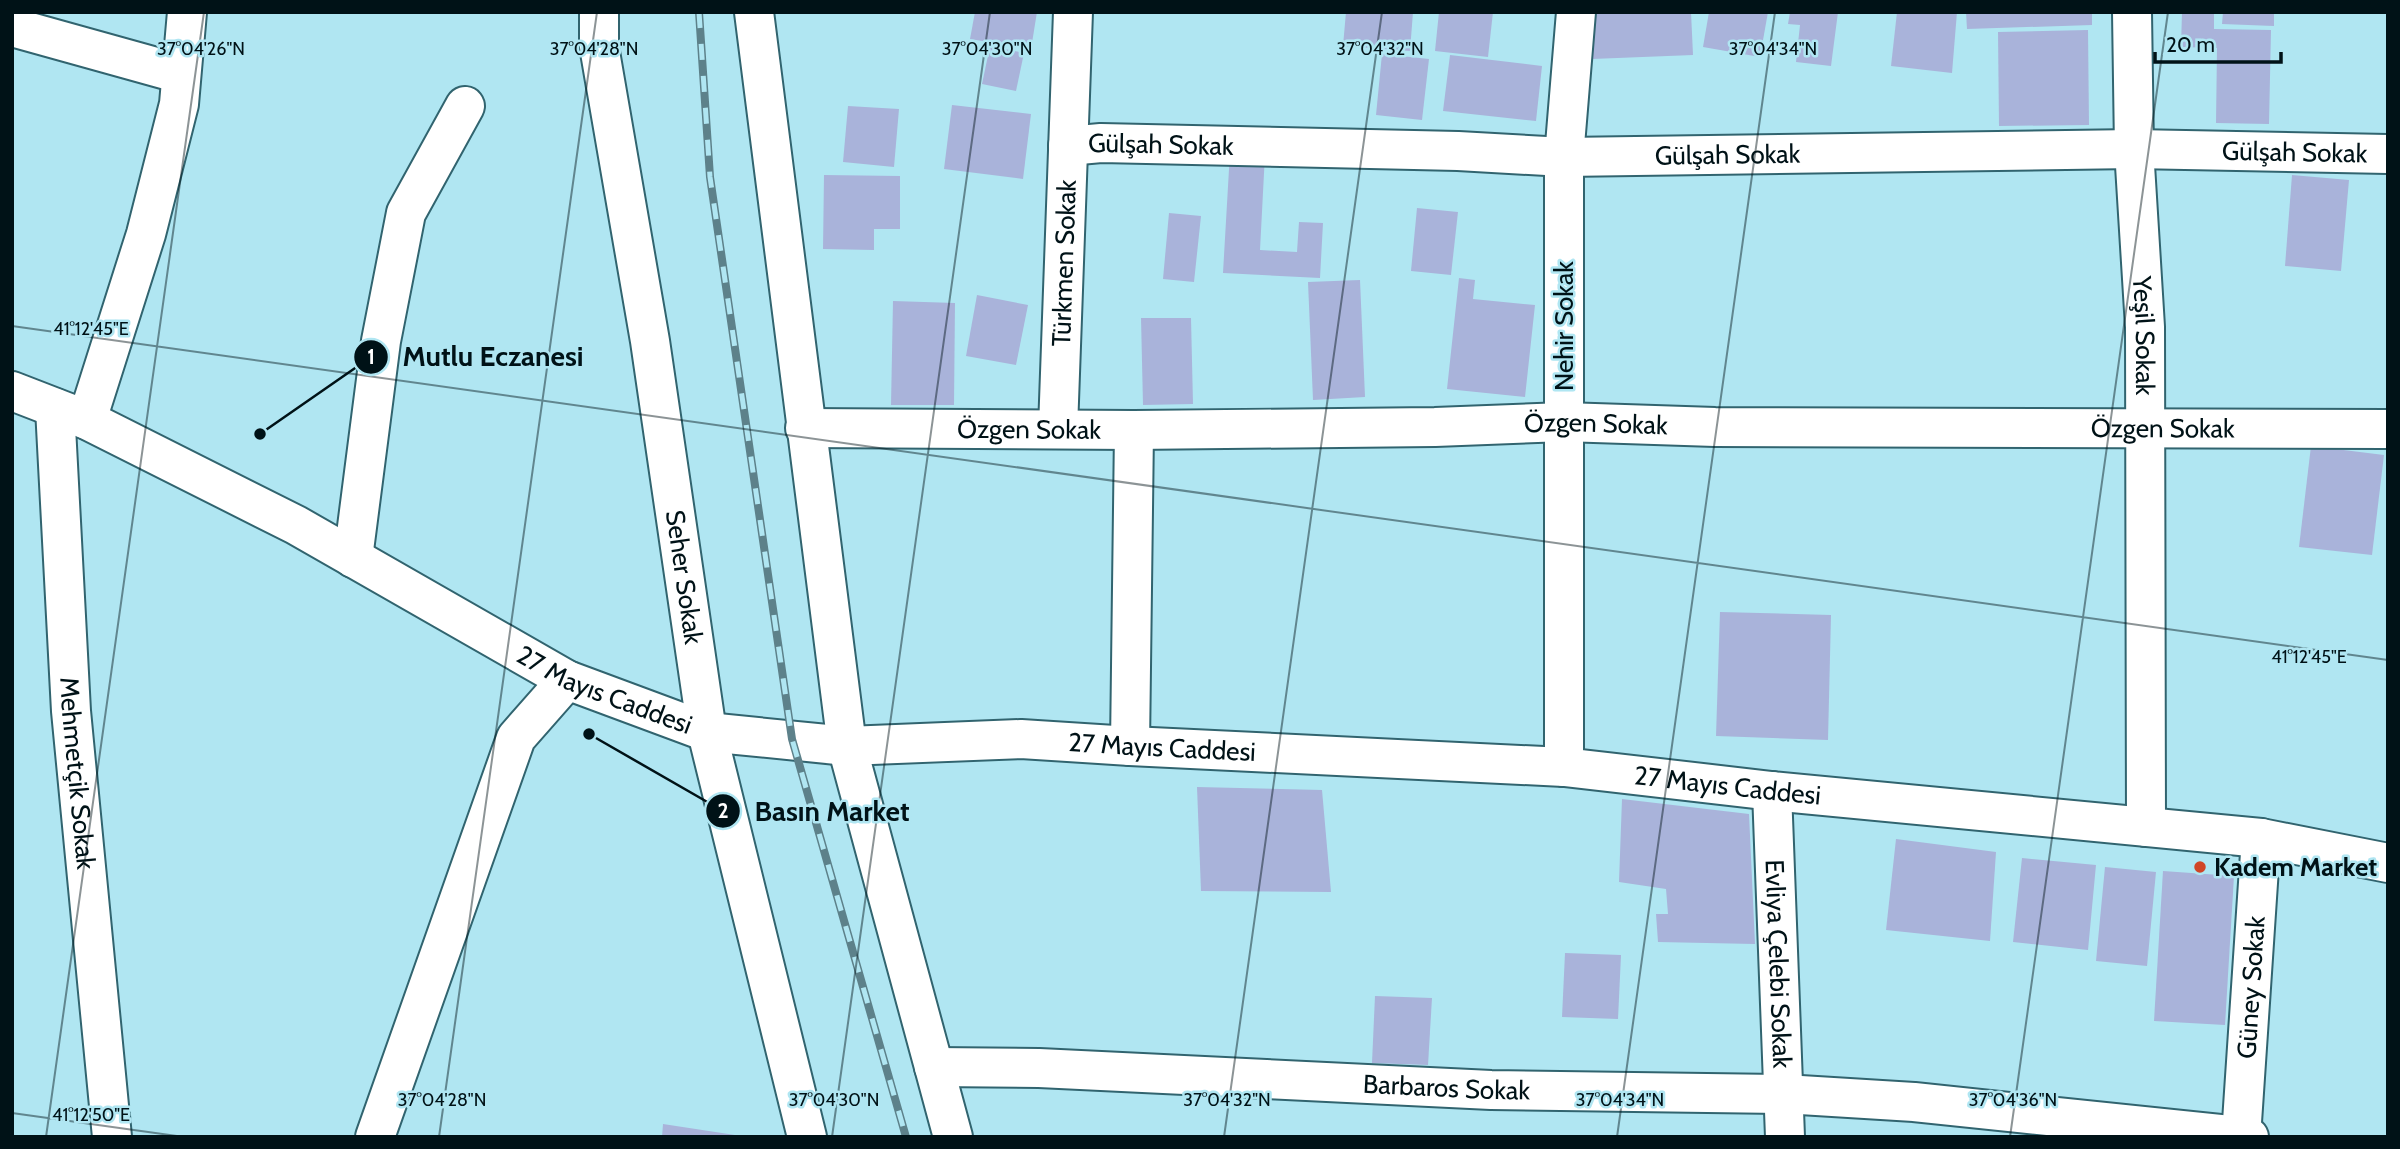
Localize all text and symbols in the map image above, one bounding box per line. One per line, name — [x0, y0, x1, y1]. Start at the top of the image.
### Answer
scale bar — [2155, 21, 2281, 65]
text: 20 m — [2166, 32, 2215, 57]
text: 37°04'26"N — [157, 38, 245, 60]
text: 37°04'28"N — [550, 38, 638, 60]
text: 37°04'30"N — [942, 38, 1032, 60]
text: 37°04'32"N — [1336, 38, 1424, 60]
text: 37°04'34"N — [1729, 38, 1817, 60]
street label: Gülşah Sokak — [1087, 127, 1234, 162]
street label: Gülşah Sokak — [2221, 135, 2368, 170]
street label: Gülşah Sokak — [1655, 138, 1801, 172]
street label: Türkmen Sokak — [1045, 179, 1083, 347]
street label: Nehir Sokak — [1548, 261, 1580, 391]
street label: Yeşil Sokak — [2126, 274, 2161, 396]
text: 41°12'45"E — [53, 318, 129, 340]
callout: Mutlu Eczanesi — [353, 332, 597, 381]
text: Mutlu Eczanesi — [402, 339, 584, 373]
text: 1 — [367, 344, 375, 369]
street label: Özgen Sokak — [1523, 406, 1669, 441]
street label: Özgen Sokak — [2091, 412, 2235, 445]
street label: Özgen Sokak — [957, 413, 1101, 446]
street label: Seher Sokak — [659, 508, 710, 647]
street label: 27 Mayıs Caddesi — [511, 639, 697, 741]
text: 41°12'45"E — [2271, 646, 2347, 668]
street label: Mehmetçik Sokak — [53, 676, 102, 871]
street label: 27 Mayıs Caddesi — [1067, 726, 1257, 768]
street label: 27 Mayıs Caddesi — [1632, 759, 1822, 812]
callout: Basın Market — [705, 787, 923, 836]
text: Basın Market — [754, 794, 910, 828]
text: 2 — [717, 798, 729, 823]
place label: Kadem Market — [2214, 851, 2377, 883]
street label: Evliya Çelebi Sokak — [1759, 859, 1798, 1069]
marker: Kadem Market — [2192, 859, 2208, 875]
street label: Güney Sokak — [2230, 915, 2272, 1060]
street label: Barbaros Sokak — [1362, 1068, 1531, 1107]
text: 37°04'28"N — [398, 1089, 486, 1111]
text: 37°04'30"N — [789, 1089, 879, 1111]
text: 37°04'32"N — [1183, 1089, 1271, 1111]
text: 37°04'34"N — [1576, 1089, 1664, 1111]
text: 37°04'36"N — [1969, 1089, 2057, 1111]
text: 41°12'50"E — [52, 1104, 130, 1126]

